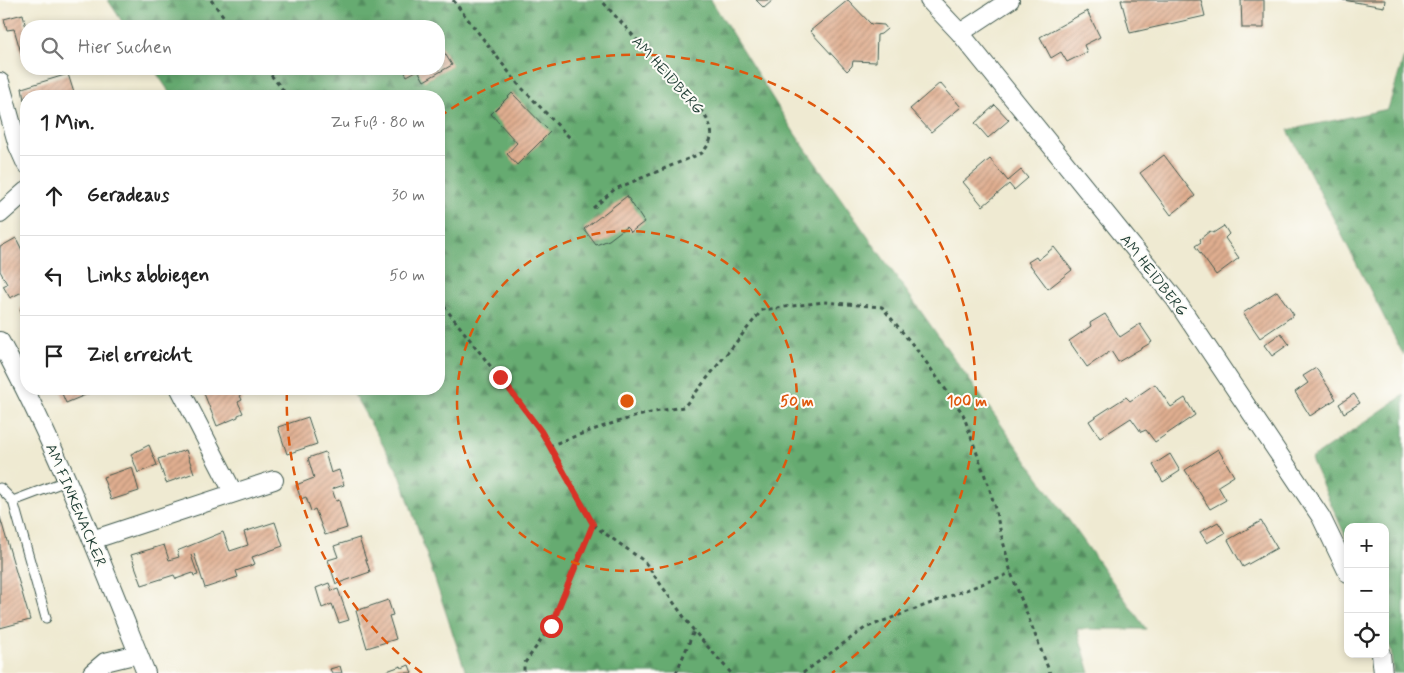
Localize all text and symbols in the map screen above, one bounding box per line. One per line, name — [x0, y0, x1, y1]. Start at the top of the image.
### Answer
search box — [20, 20, 445, 75]
street label: AM HEIDBERG — [627, 32, 708, 119]
icon: search — [38, 34, 66, 62]
text: Hier suchen — [78, 35, 172, 60]
text: 1 Min. — [40, 109, 94, 137]
text: Zu Fuß · 80 m — [330, 112, 425, 133]
icon: ahead — [40, 182, 68, 210]
text: Geradeaus — [87, 183, 169, 208]
text: 30 m — [392, 185, 425, 206]
street label: AM HEIDBERG — [1115, 231, 1191, 321]
icon: left — [40, 262, 68, 290]
text: Links abbiegen — [87, 263, 209, 288]
text: 50 m — [389, 265, 425, 286]
icon: arrive — [40, 342, 68, 370]
text: Ziel erreicht — [87, 343, 192, 368]
route end — [489, 366, 512, 389]
centre of rings — [618, 392, 636, 410]
text: 50 m — [780, 392, 814, 412]
text: 100 m — [947, 392, 987, 412]
street label: AM FINKENACKER — [40, 441, 110, 570]
map controls — [1344, 523, 1389, 658]
button: + — [1344, 523, 1389, 568]
button: − — [1344, 568, 1389, 613]
button: locate — [1344, 613, 1389, 658]
route start — [540, 615, 563, 638]

